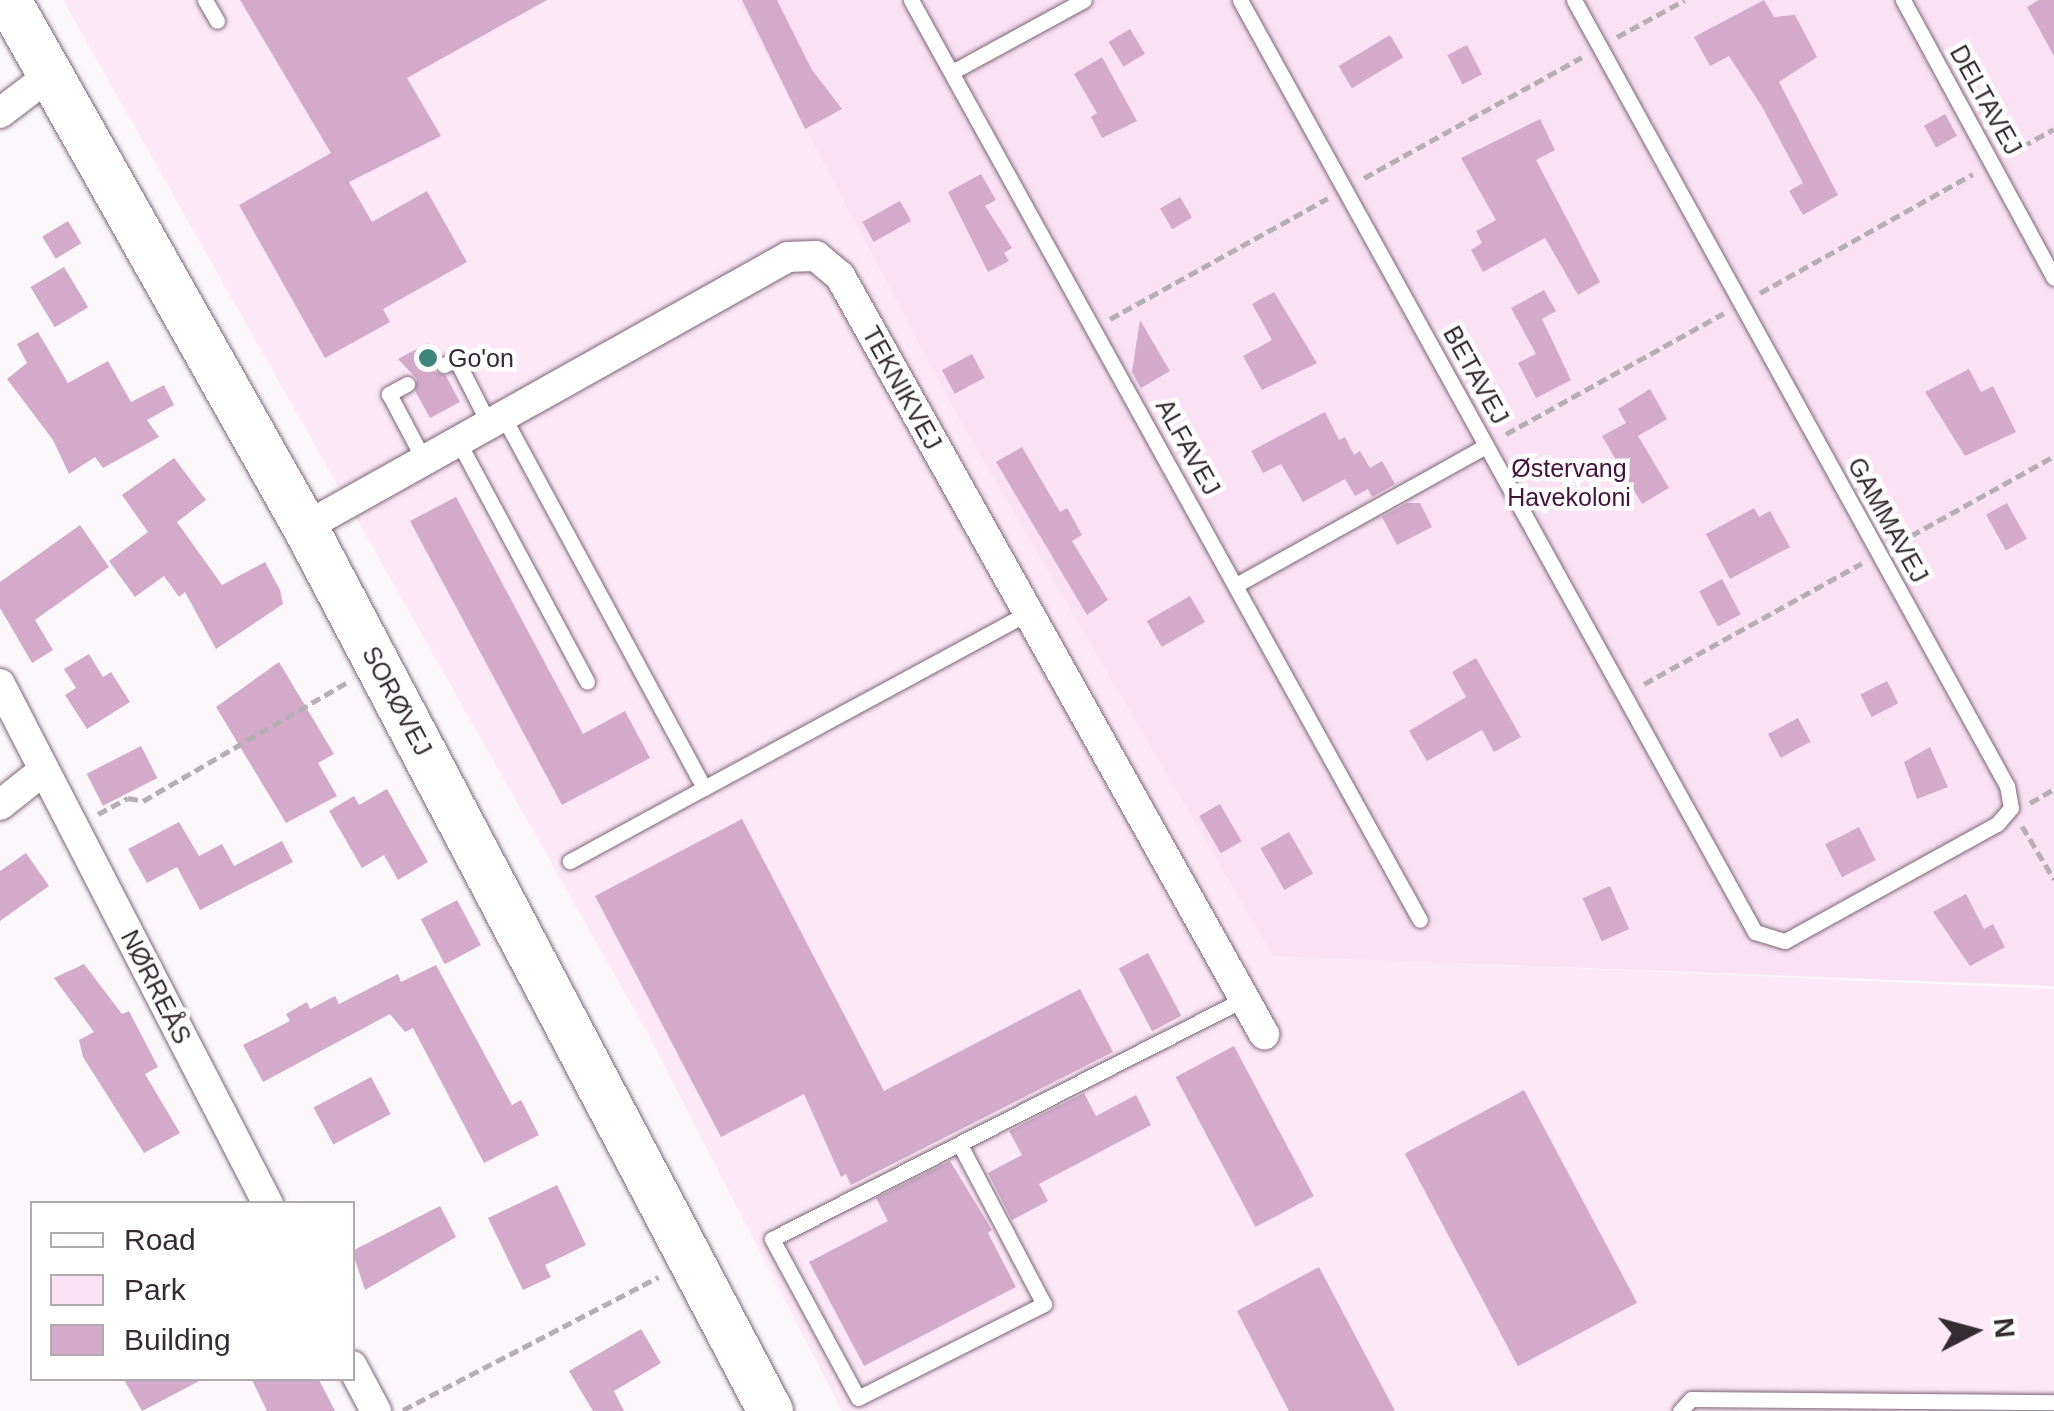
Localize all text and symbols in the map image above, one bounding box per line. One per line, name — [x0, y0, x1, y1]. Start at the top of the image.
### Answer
street label: DELTAVEJ — [1944, 40, 2028, 160]
street label: TEKNIKVEJ — [856, 321, 948, 455]
street label: BETAVEJ — [1437, 321, 1515, 429]
place label: Go'on — [448, 343, 514, 373]
marker: Go'on — [417, 347, 439, 369]
street label: ALFAVEJ — [1149, 394, 1227, 500]
street label: GAMMAVEJ — [1841, 452, 1935, 588]
park label: Østervang Havekoloni — [1507, 454, 1631, 513]
street label: SORØVEJ — [356, 641, 438, 761]
street label: NØRREÅS — [115, 925, 197, 1049]
legend — [30, 1201, 355, 1381]
text: Road — [124, 1223, 196, 1256]
text: Park — [124, 1273, 186, 1306]
north arrow — [1924, 1281, 2024, 1381]
text: N — [1988, 1316, 2021, 1339]
text: Building — [124, 1323, 231, 1356]

